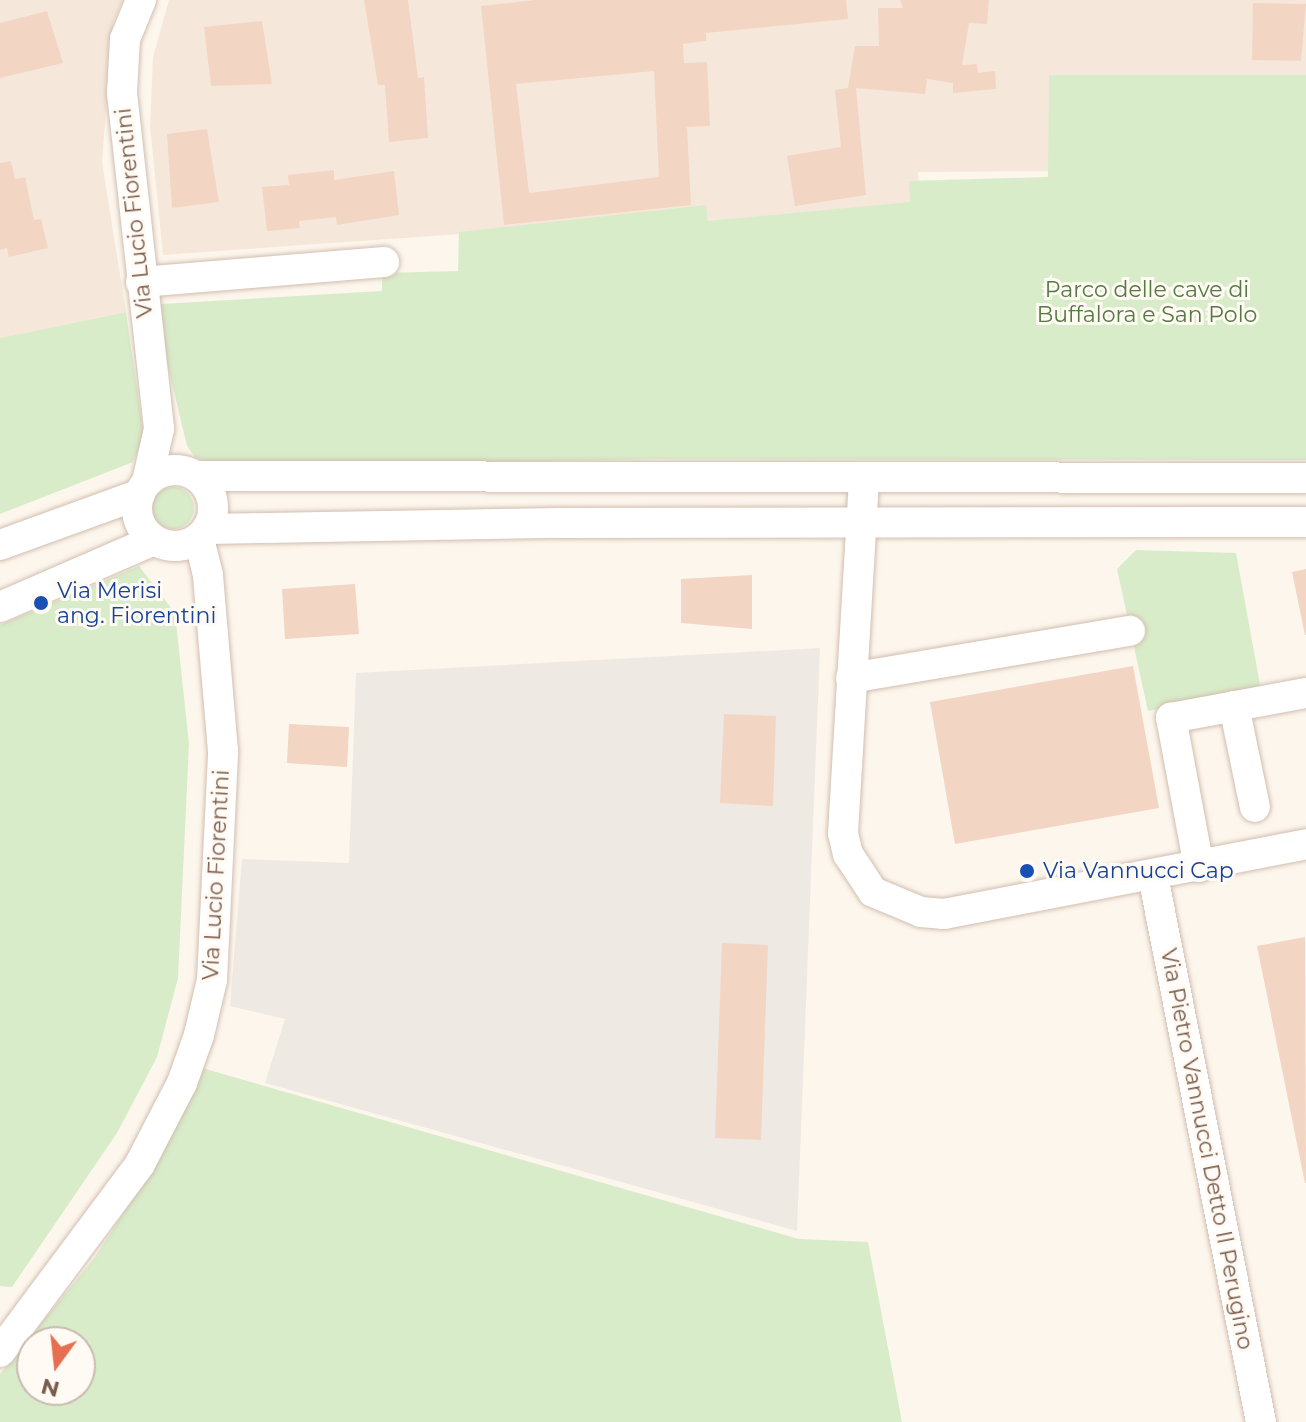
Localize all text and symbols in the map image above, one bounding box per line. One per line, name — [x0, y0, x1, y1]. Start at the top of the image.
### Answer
street label: Via Lucio Fiorentini — [110, 107, 158, 319]
park label: Parco delle cave di Buffalora e San Polo — [1037, 276, 1257, 328]
place label: Via Merisi ang. Fiorentini — [57, 577, 216, 628]
marker: Via Merisi ang. Fiorentini — [32, 594, 50, 612]
street label: Via Lucio Fiorentini — [197, 769, 235, 981]
place label: Via Vannucci Cap — [1043, 858, 1234, 884]
marker: Via Vannucci Cap — [1018, 862, 1036, 880]
street label: Via Pietro Vannucci Detto Il Perugino — [1155, 946, 1259, 1352]
north arrow — [16, 1326, 96, 1406]
text: N — [38, 1372, 62, 1403]

